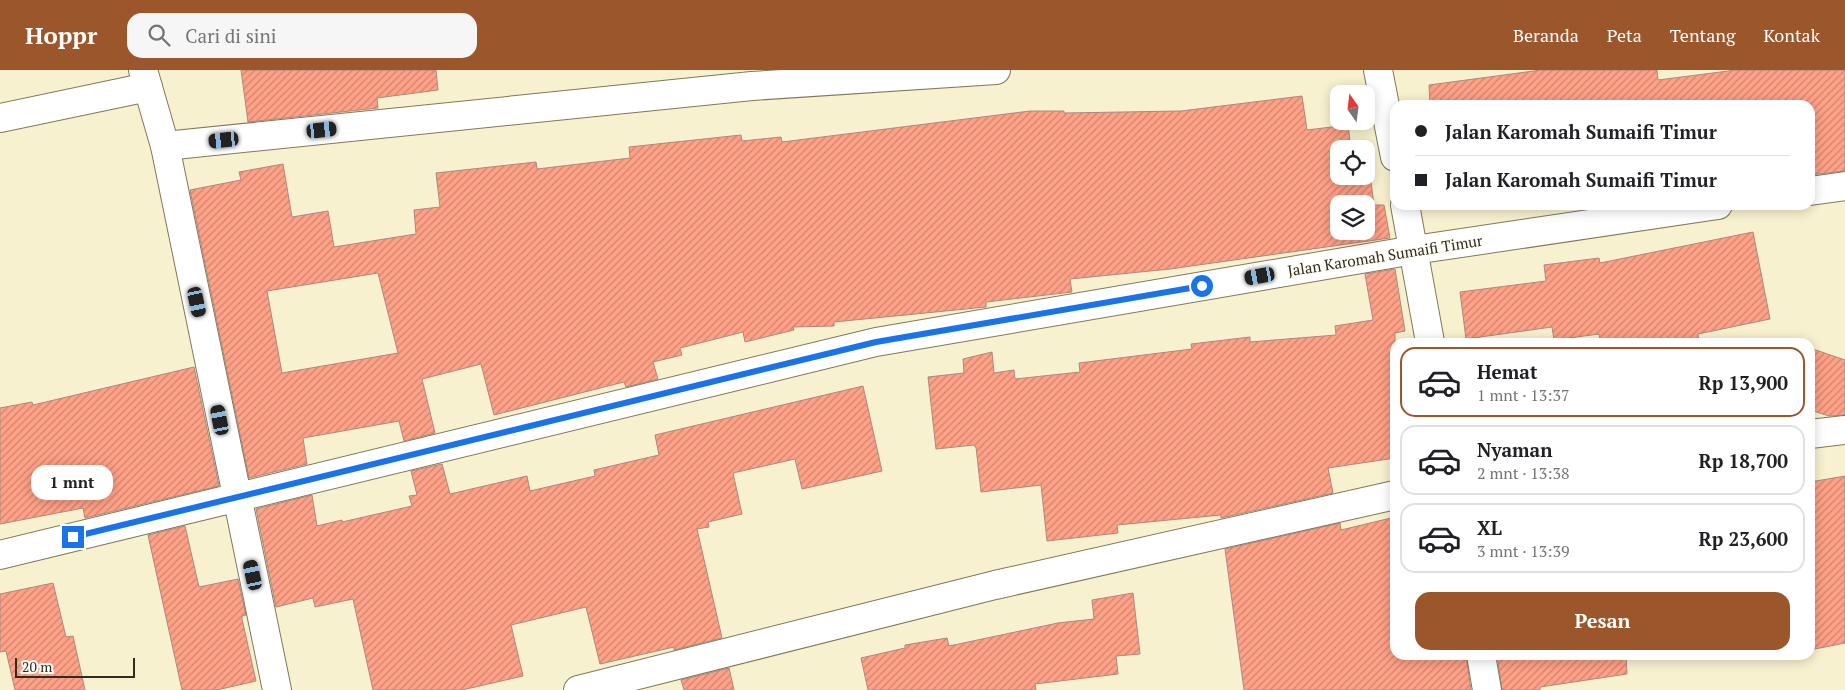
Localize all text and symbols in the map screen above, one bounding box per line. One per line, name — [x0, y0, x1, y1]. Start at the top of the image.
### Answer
search box — [127, 13, 477, 58]
text: Hoppr — [25, 19, 97, 51]
icon: search — [145, 21, 173, 49]
text: Cari di sini — [185, 23, 277, 48]
text: Beranda — [1513, 23, 1579, 47]
text: Peta — [1607, 23, 1642, 47]
text: Tentang — [1670, 23, 1736, 47]
text: Kontak — [1764, 23, 1820, 47]
north arrow — [1330, 85, 1375, 130]
map controls — [1330, 85, 1375, 240]
text: Jalan Karomah Sumaifi Timur — [1445, 119, 1717, 144]
car — [306, 121, 337, 139]
car — [208, 131, 239, 149]
button: locate — [1330, 140, 1375, 185]
text: Jalan Karomah Sumaifi Timur — [1445, 167, 1717, 192]
button: layers — [1330, 195, 1375, 240]
street label: Jalan Karomah Sumaifi Timur — [1286, 230, 1484, 280]
car — [1243, 266, 1276, 286]
route start — [1191, 275, 1213, 297]
car — [186, 286, 207, 318]
text: Hemat — [1477, 359, 1538, 384]
icon: car — [1417, 360, 1462, 405]
text: Rp 13,900 — [1699, 370, 1788, 395]
text: 1 mnt · 13:37 — [1477, 384, 1570, 406]
car — [209, 404, 230, 436]
text: Nyaman — [1477, 437, 1552, 462]
icon: car — [1417, 438, 1462, 483]
text: Rp 18,700 — [1699, 448, 1788, 473]
text: 2 mnt · 13:38 — [1477, 462, 1570, 484]
callout: 1 mnt — [32, 464, 114, 500]
text: 1 mnt — [50, 471, 94, 493]
text: XL — [1477, 515, 1502, 540]
icon: car — [1417, 516, 1462, 561]
route end — [62, 526, 84, 548]
text: Rp 23,600 — [1699, 526, 1788, 551]
text: 3 mnt · 13:39 — [1477, 540, 1570, 562]
car — [242, 559, 263, 591]
button: Pesan — [1415, 592, 1790, 650]
scale bar — [15, 655, 135, 678]
text: 20 m — [22, 657, 52, 676]

